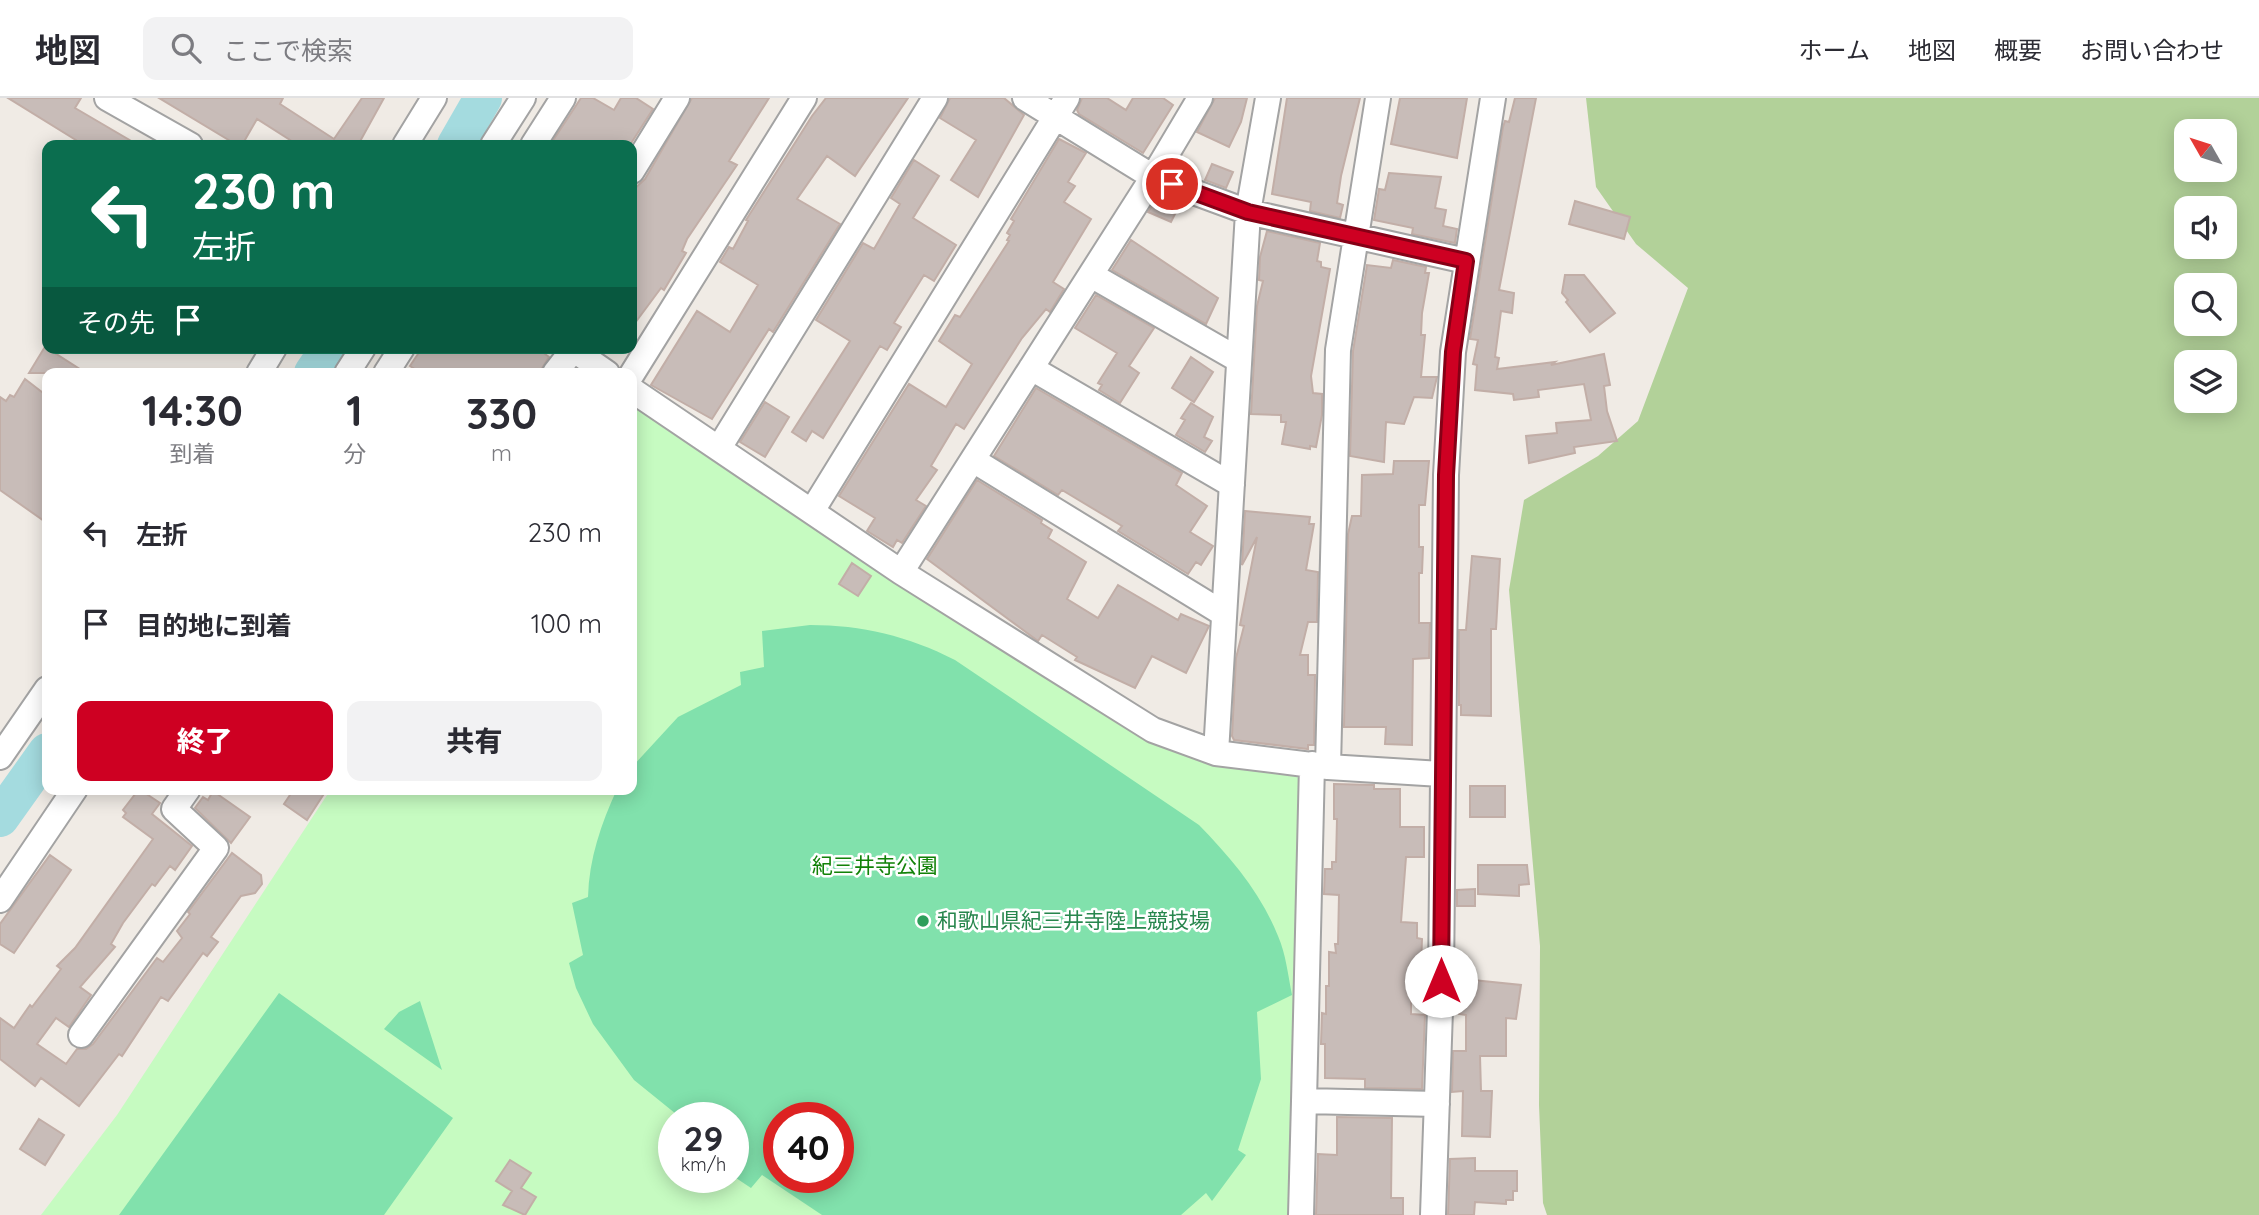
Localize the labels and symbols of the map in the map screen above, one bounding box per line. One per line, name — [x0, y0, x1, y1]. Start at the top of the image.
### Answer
north arrow — [2174, 119, 2236, 182]
pin — [1142, 154, 1202, 214]
park label: 紀三井寺公園 — [812, 852, 938, 878]
place label: 和歌山県紀三井寺陸上競技場 — [937, 907, 1210, 933]
marker: 和歌山県紀三井寺陸上競技場 — [915, 913, 931, 929]
position arrow — [1404, 944, 1478, 1018]
speed limit sign: 40 — [763, 1102, 854, 1193]

